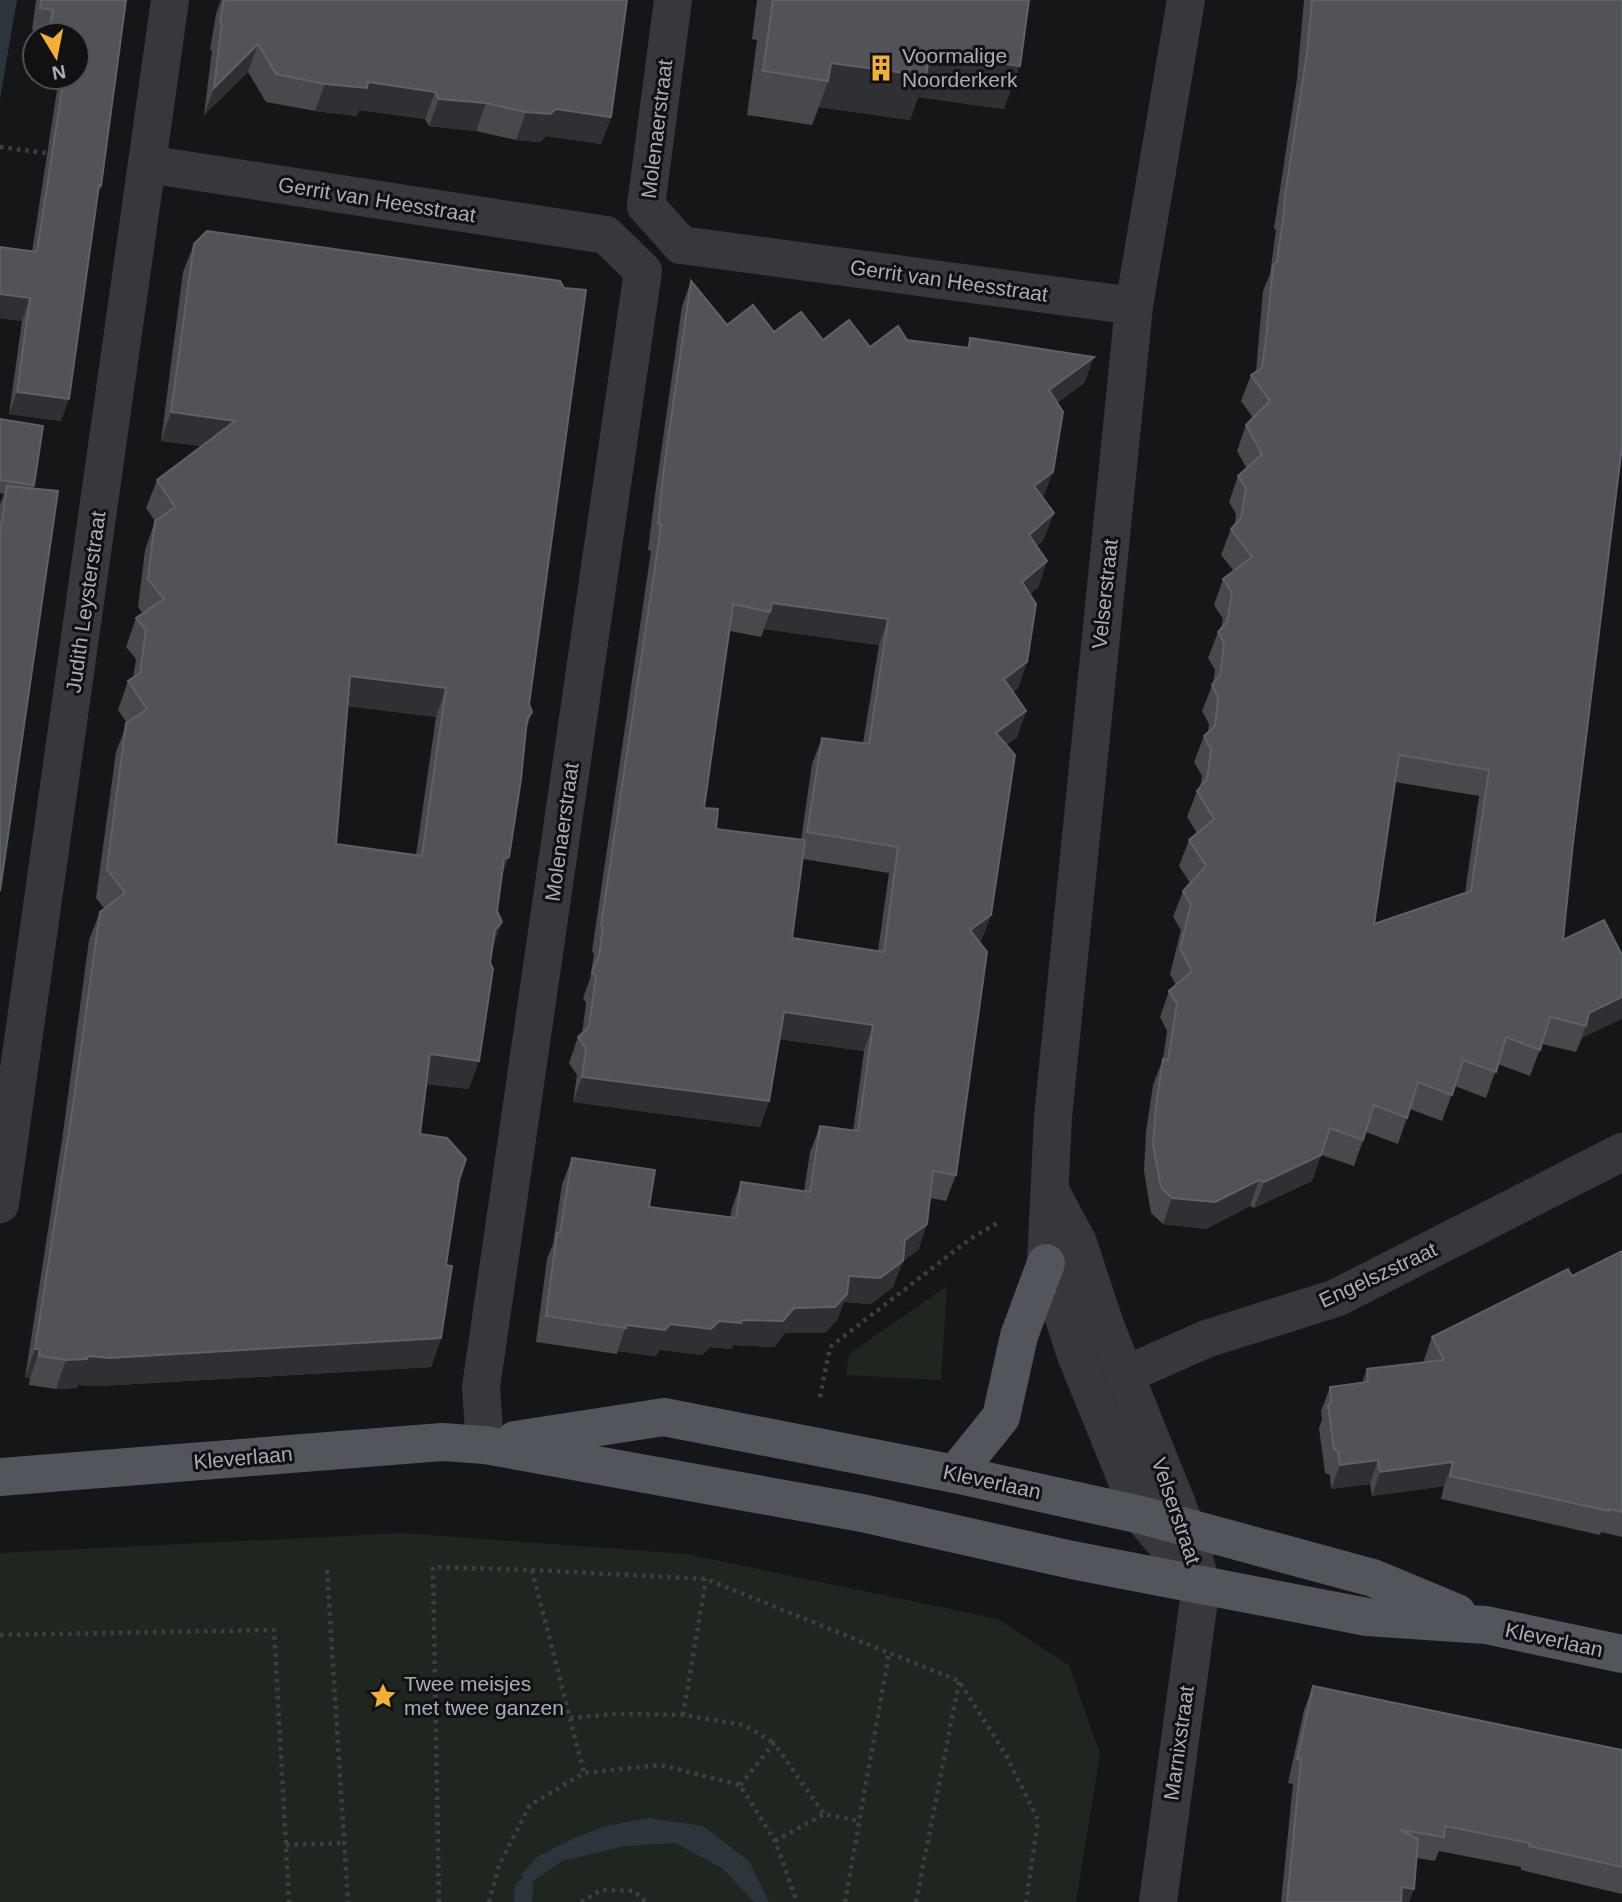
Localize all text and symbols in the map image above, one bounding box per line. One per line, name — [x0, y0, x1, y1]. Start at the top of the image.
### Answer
north arrow — [21, 21, 91, 91]
place label: Voormalige Noorderkerk — [902, 44, 1018, 91]
building icon: Voormalige Noorderkerk — [866, 53, 896, 83]
street label: Molenaerstraat — [637, 58, 676, 200]
text: N — [50, 61, 67, 84]
street label: Gerrit van Heesstraat — [277, 173, 478, 226]
street label: Gerrit van Heesstraat — [849, 255, 1050, 306]
street label: Judith Leysterstraat — [61, 509, 110, 694]
street label: Velserstraat — [1087, 537, 1122, 650]
street label: Molenaerstraat — [540, 761, 583, 903]
street label: Engelszstraat — [1315, 1237, 1440, 1312]
street label: Kleverlaan — [193, 1442, 293, 1473]
street label: Velserstraat — [1148, 1455, 1205, 1567]
street label: Kleverlaan — [941, 1460, 1043, 1503]
street label: Kleverlaan — [1503, 1618, 1605, 1661]
place label: Twee meisjes met twee ganzen — [404, 1672, 564, 1719]
place icon: Twee meisjes met twee ganzen — [368, 1681, 398, 1711]
street label: Marnixstraat — [1159, 1684, 1198, 1802]

